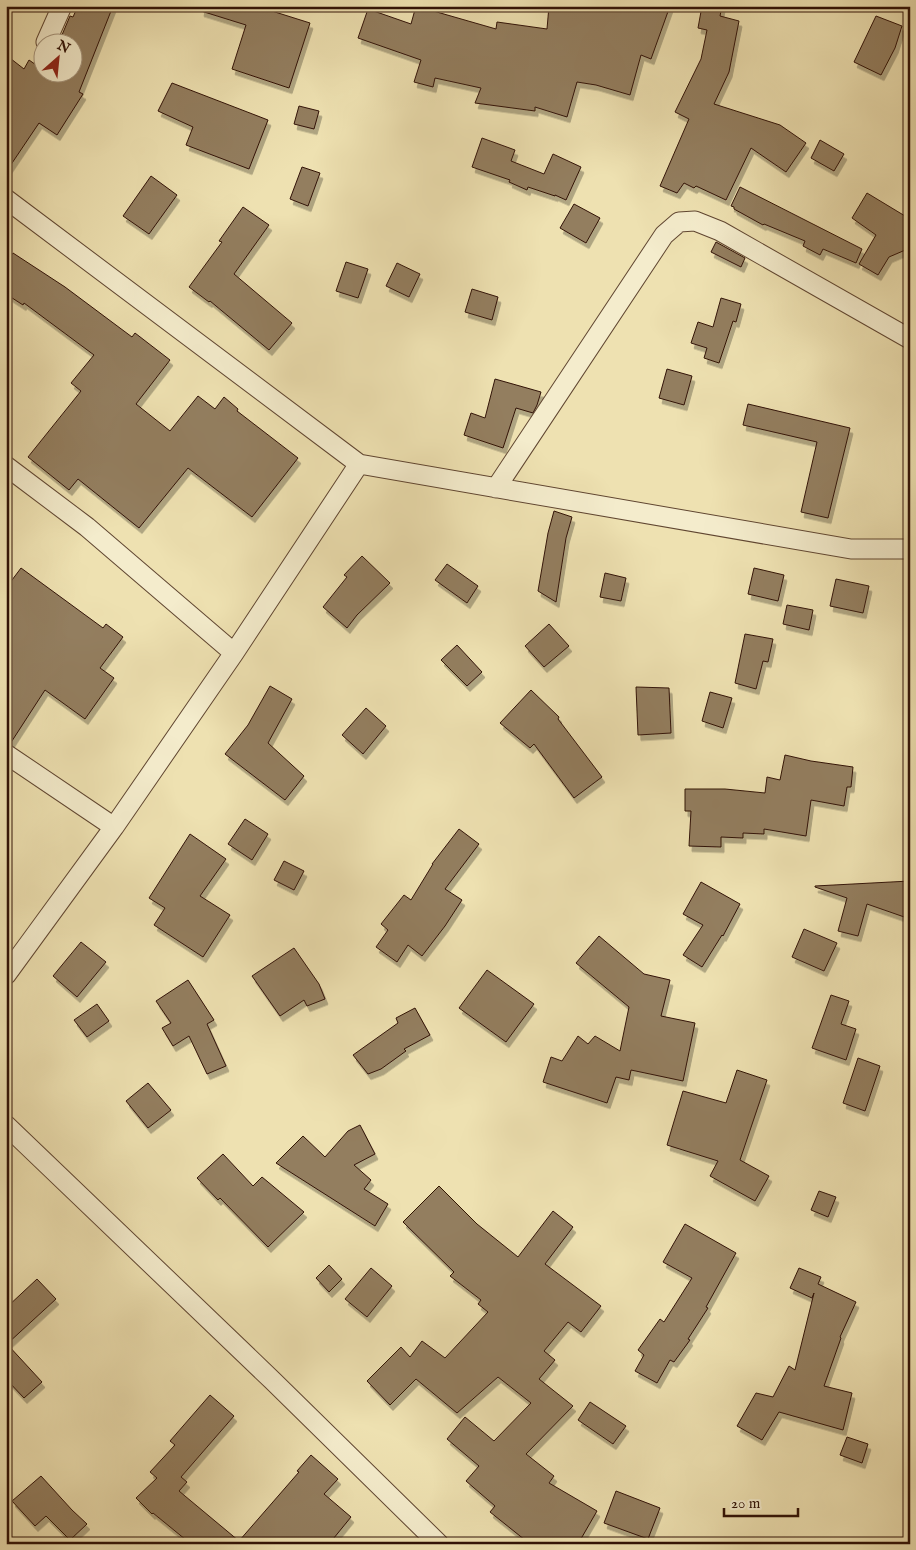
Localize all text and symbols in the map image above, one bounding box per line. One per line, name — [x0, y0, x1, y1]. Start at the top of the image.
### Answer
north arrow — [32, 32, 82, 82]
text: N — [53, 36, 73, 58]
scale bar — [724, 1485, 797, 1517]
text: 20 m — [731, 1494, 761, 1513]

